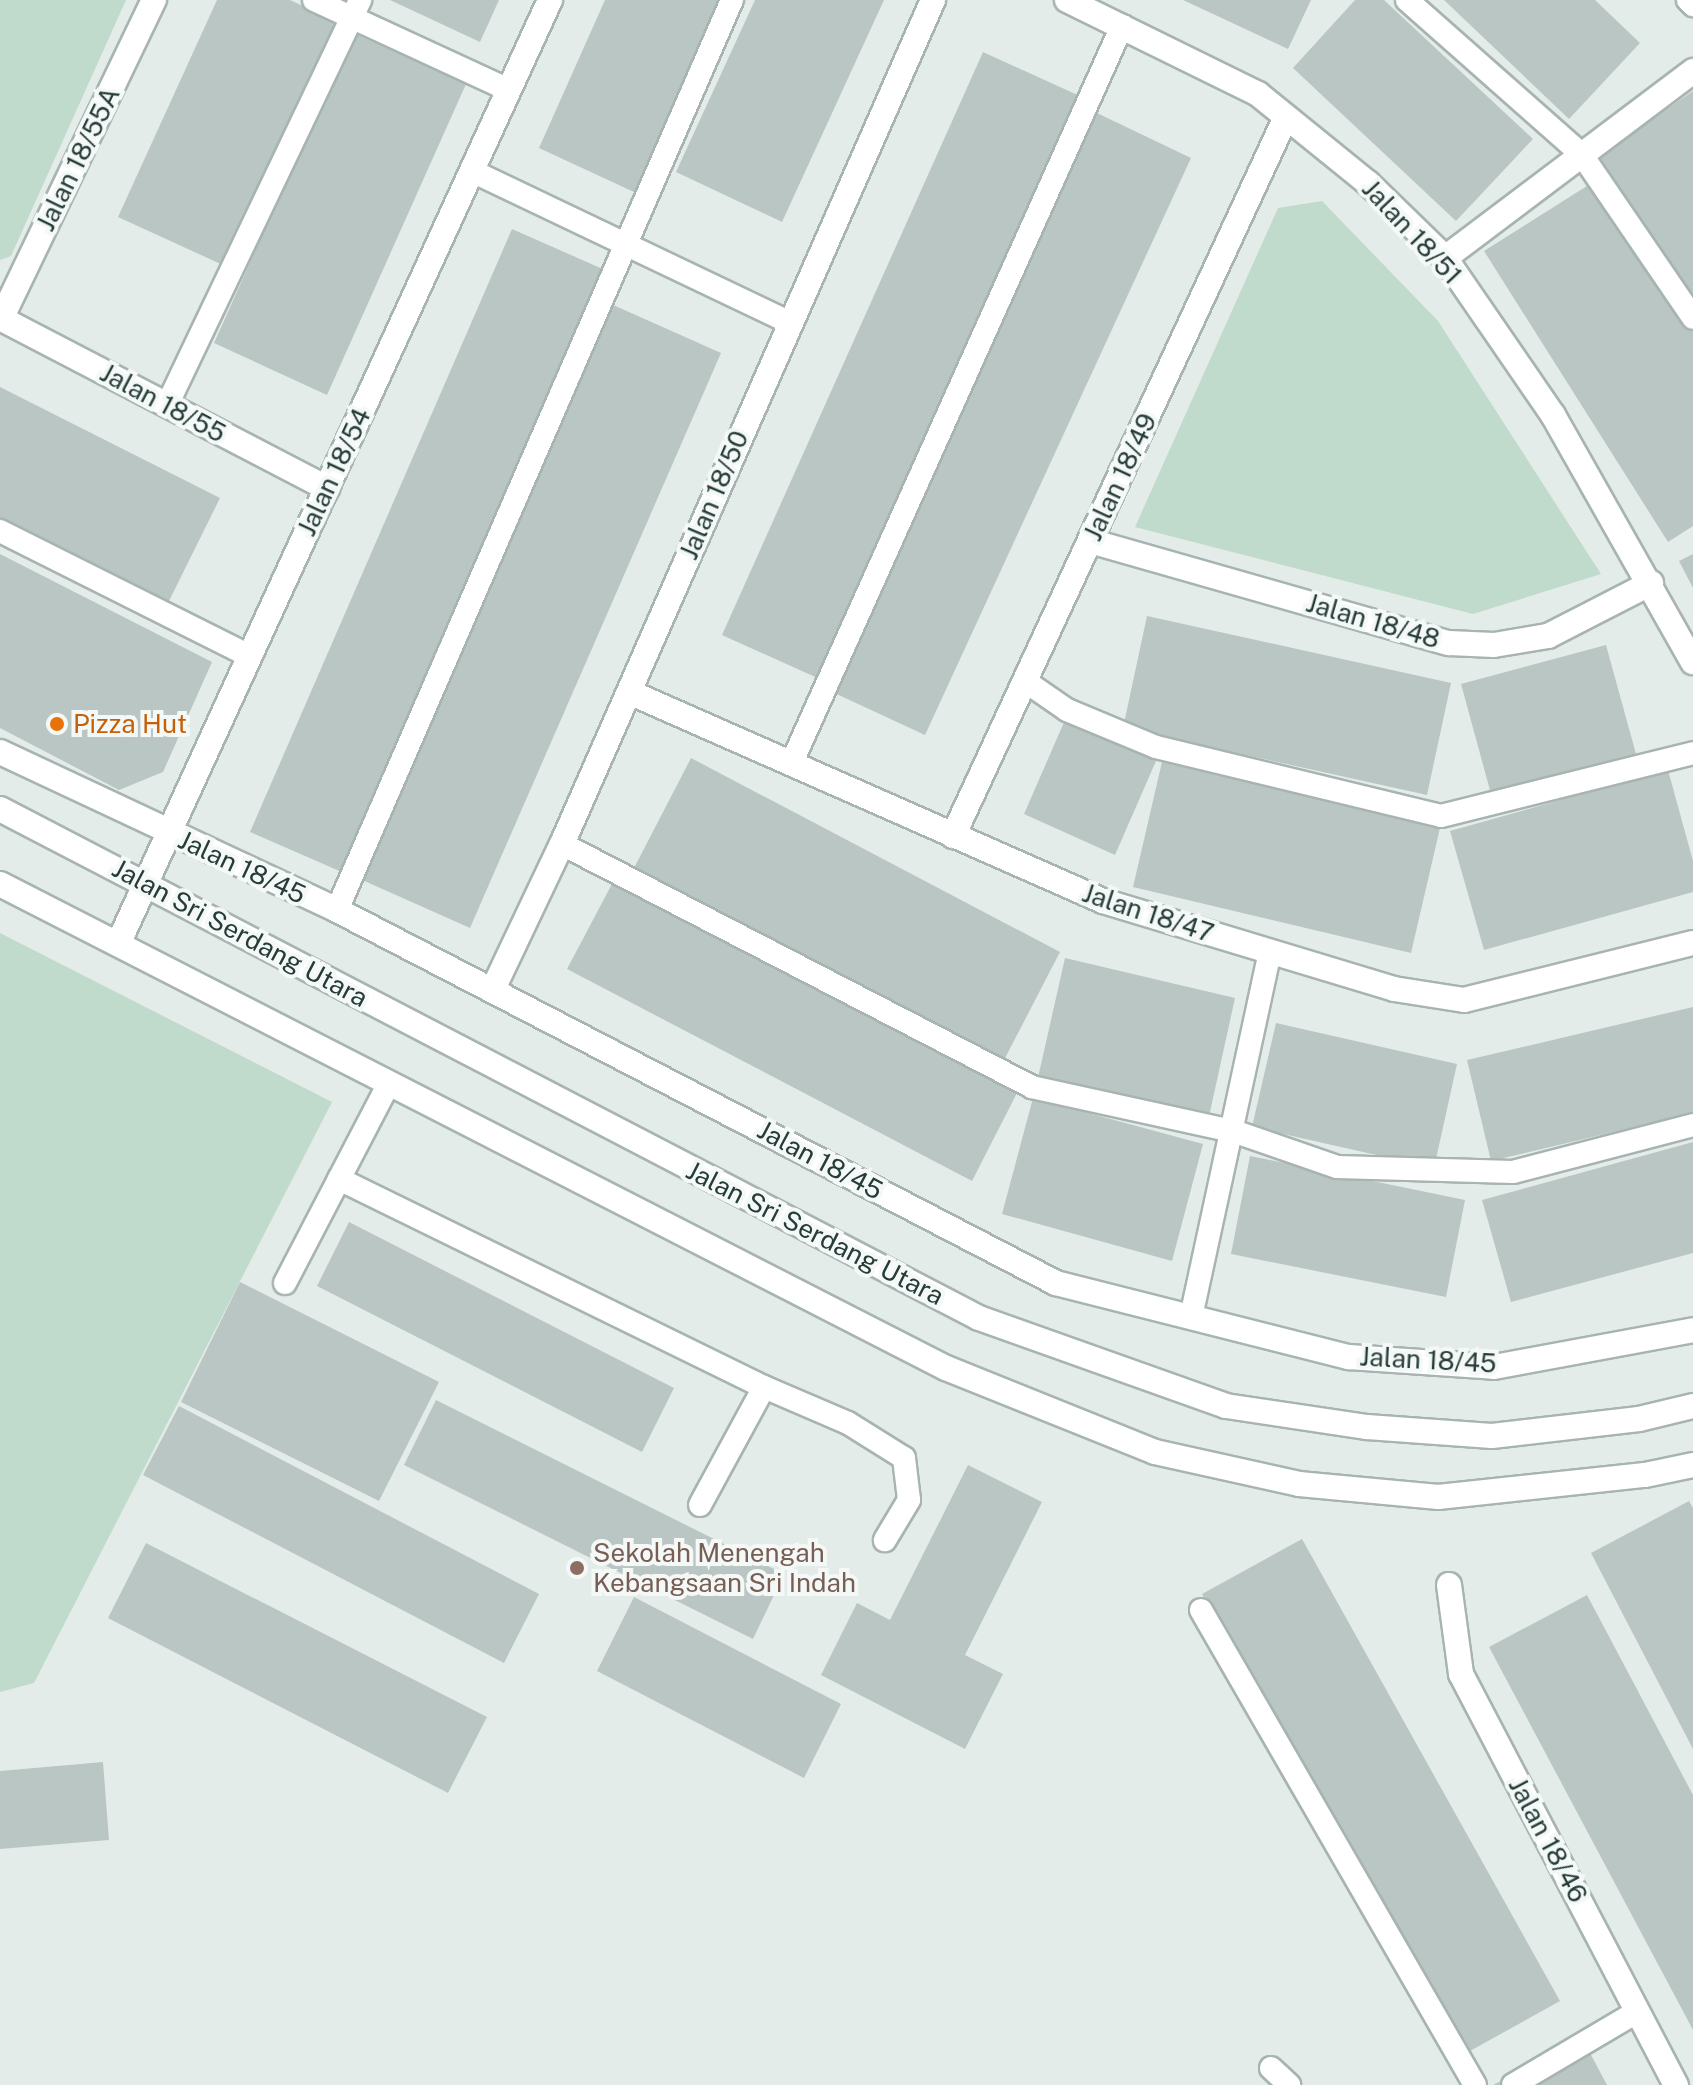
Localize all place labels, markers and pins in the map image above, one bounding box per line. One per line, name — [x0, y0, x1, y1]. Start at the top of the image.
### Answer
place label: Pizza Hut — [73, 708, 187, 740]
marker: Pizza Hut — [48, 715, 66, 733]
place label: Sekolah Menengah Kebangsaan Sri Indah — [593, 1537, 856, 1598]
marker: Sekolah Menengah Kebangsaan Sri Indah — [568, 1559, 586, 1577]

